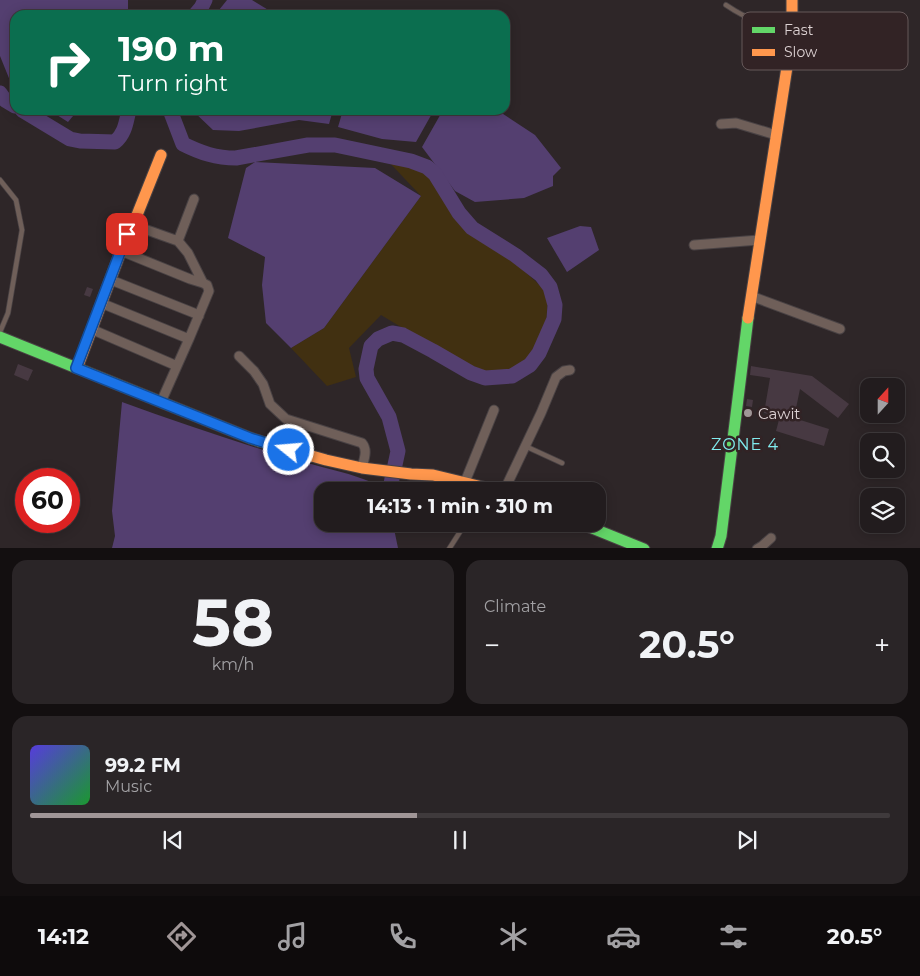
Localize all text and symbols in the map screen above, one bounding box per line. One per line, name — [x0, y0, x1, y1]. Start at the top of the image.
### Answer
legend — [742, 12, 908, 70]
text: Fast — [784, 21, 814, 39]
text: 190 m — [118, 27, 224, 70]
icon: right — [35, 30, 100, 95]
text: Slow — [784, 43, 818, 61]
text: Turn right — [118, 70, 228, 97]
pin — [106, 213, 148, 255]
icon: arrive — [113, 220, 141, 248]
north arrow — [860, 378, 905, 422]
map controls — [860, 378, 905, 533]
place label: Cawit — [758, 404, 800, 423]
marker: Cawit — [742, 407, 754, 419]
position arrow — [262, 423, 314, 475]
button: search — [860, 433, 905, 478]
district label: ZONE 4 — [711, 435, 779, 454]
speed limit sign: 60 — [15, 468, 80, 533]
button: layers — [860, 488, 905, 533]
text: 14:13 · 1 min · 310 m — [367, 495, 553, 518]
text: 58 — [192, 583, 274, 662]
text: Climate — [484, 597, 546, 616]
text: 20.5° — [639, 621, 735, 668]
text: − — [484, 628, 500, 662]
text: + — [874, 628, 890, 662]
text: km/h — [212, 655, 254, 674]
text: 99.2 FM — [105, 754, 181, 777]
text: Music — [105, 777, 152, 796]
icon: previous — [159, 826, 187, 854]
icon: pause — [446, 826, 474, 854]
icon: next — [733, 826, 761, 854]
icon: directions — [164, 919, 199, 954]
icon: music — [275, 919, 310, 954]
icon: phone — [385, 919, 420, 954]
icon: climate — [496, 919, 531, 954]
icon: car — [606, 919, 641, 954]
icon: filters — [716, 919, 751, 954]
text: 14:12 — [38, 923, 89, 950]
text: 20.5° — [827, 923, 882, 950]

